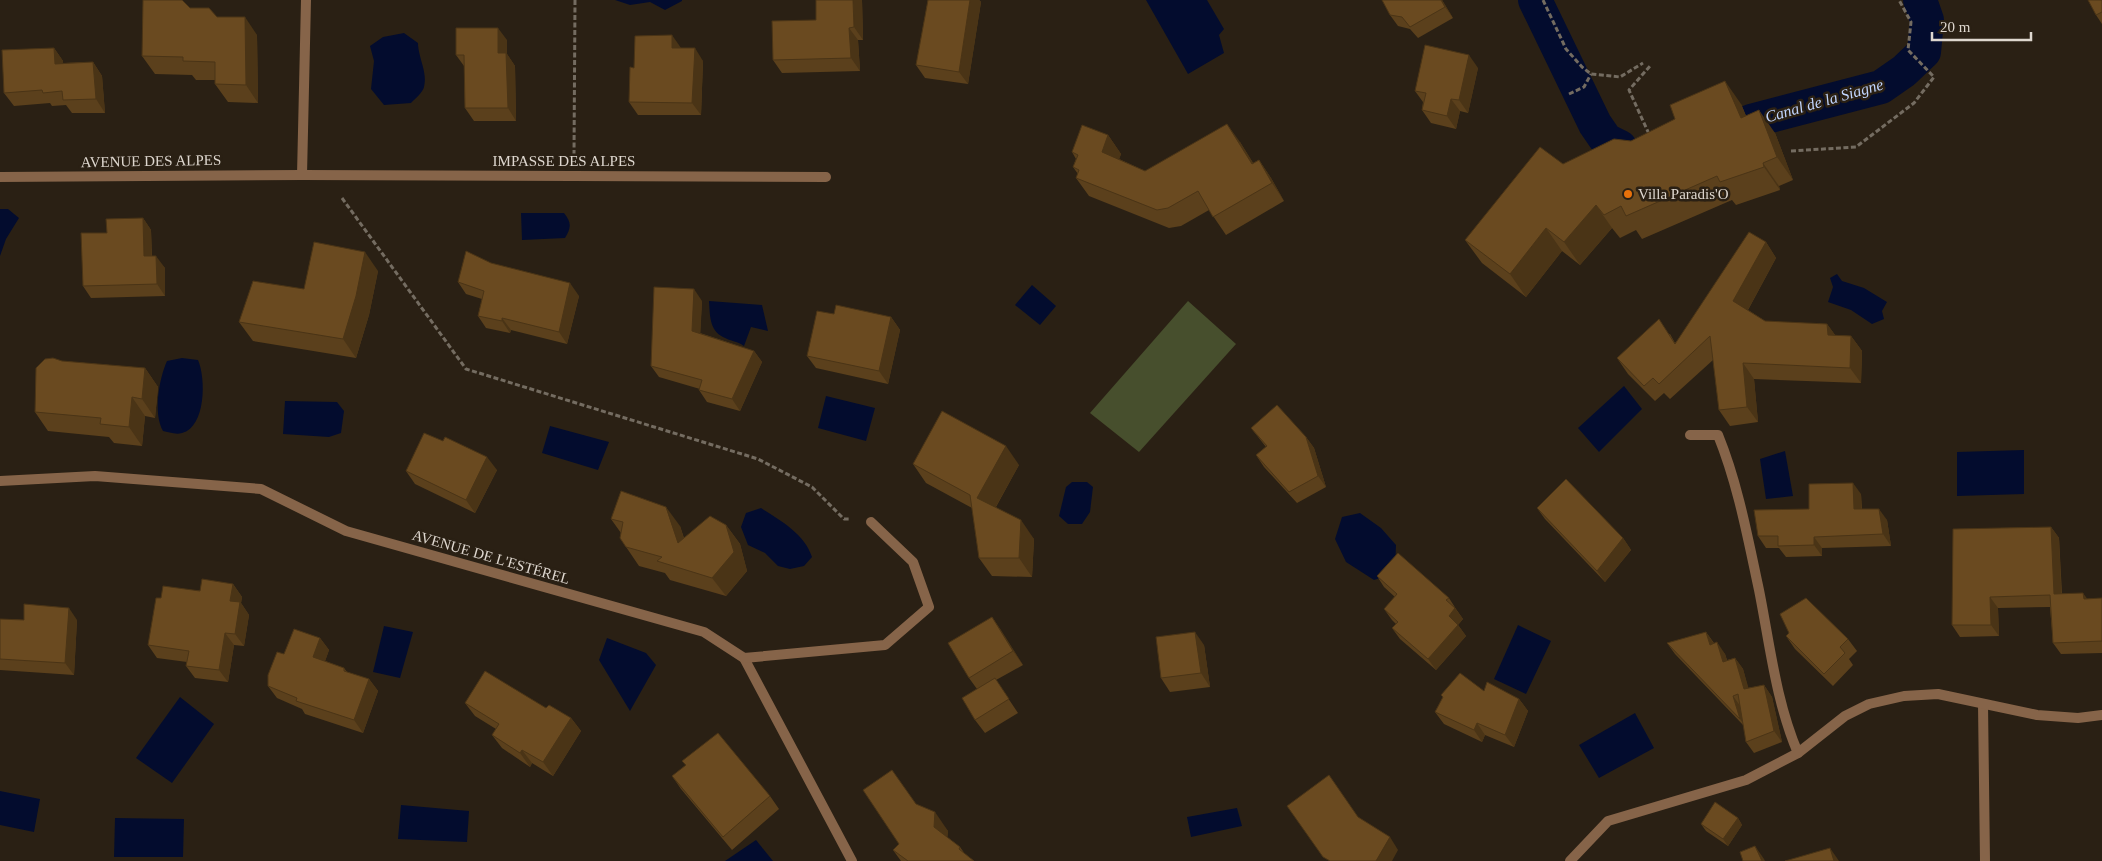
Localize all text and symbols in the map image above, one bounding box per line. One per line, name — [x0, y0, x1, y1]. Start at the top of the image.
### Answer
scale bar — [1932, 10, 2031, 42]
text: 20 m — [1940, 19, 1971, 35]
water label: Canal de la Siagne — [1763, 75, 1885, 126]
street label: AVENUE DES ALPES — [81, 152, 221, 170]
street label: IMPASSE DES ALPES — [493, 153, 635, 169]
place label: Villa Paradis'O — [1638, 186, 1729, 202]
marker: Villa Paradis'O — [1622, 188, 1634, 200]
street label: AVENUE DE L'ESTÉREL — [410, 527, 572, 587]

